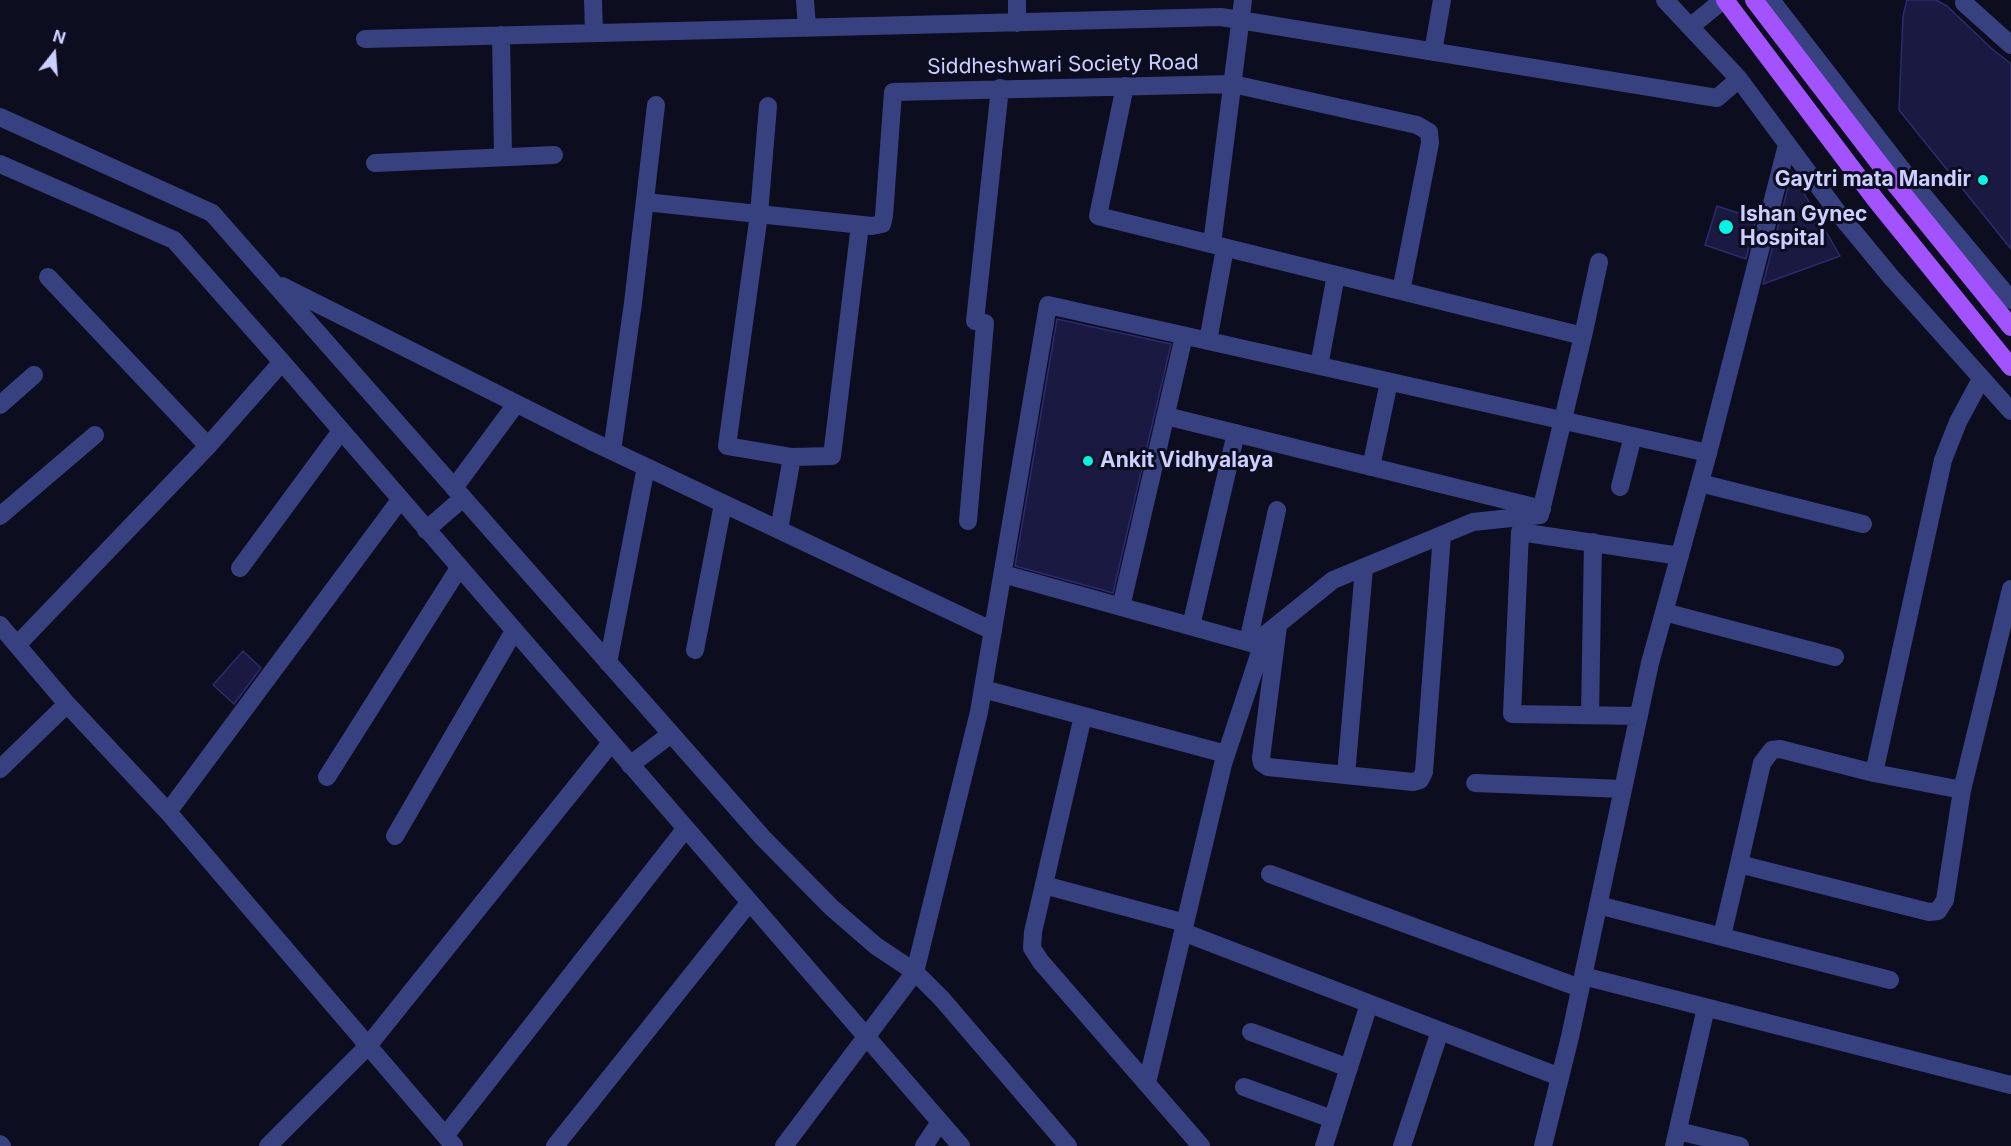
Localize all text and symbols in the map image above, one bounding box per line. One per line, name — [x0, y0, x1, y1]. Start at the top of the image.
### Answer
north arrow — [24, 24, 84, 84]
text: N — [50, 25, 68, 48]
street label: Siddheshwari Society Road — [927, 50, 1199, 80]
place label: Gaytri mata Mandir — [1775, 167, 1971, 193]
marker: Gaytri mata Mandir — [1976, 173, 1990, 187]
place label: Ishan Gynec Hospital — [1740, 202, 1867, 252]
marker: Ishan Gynec Hospital — [1717, 218, 1735, 236]
place label: Ankit Vidhyalaya — [1100, 448, 1273, 474]
marker: Ankit Vidhyalaya — [1081, 454, 1095, 468]

